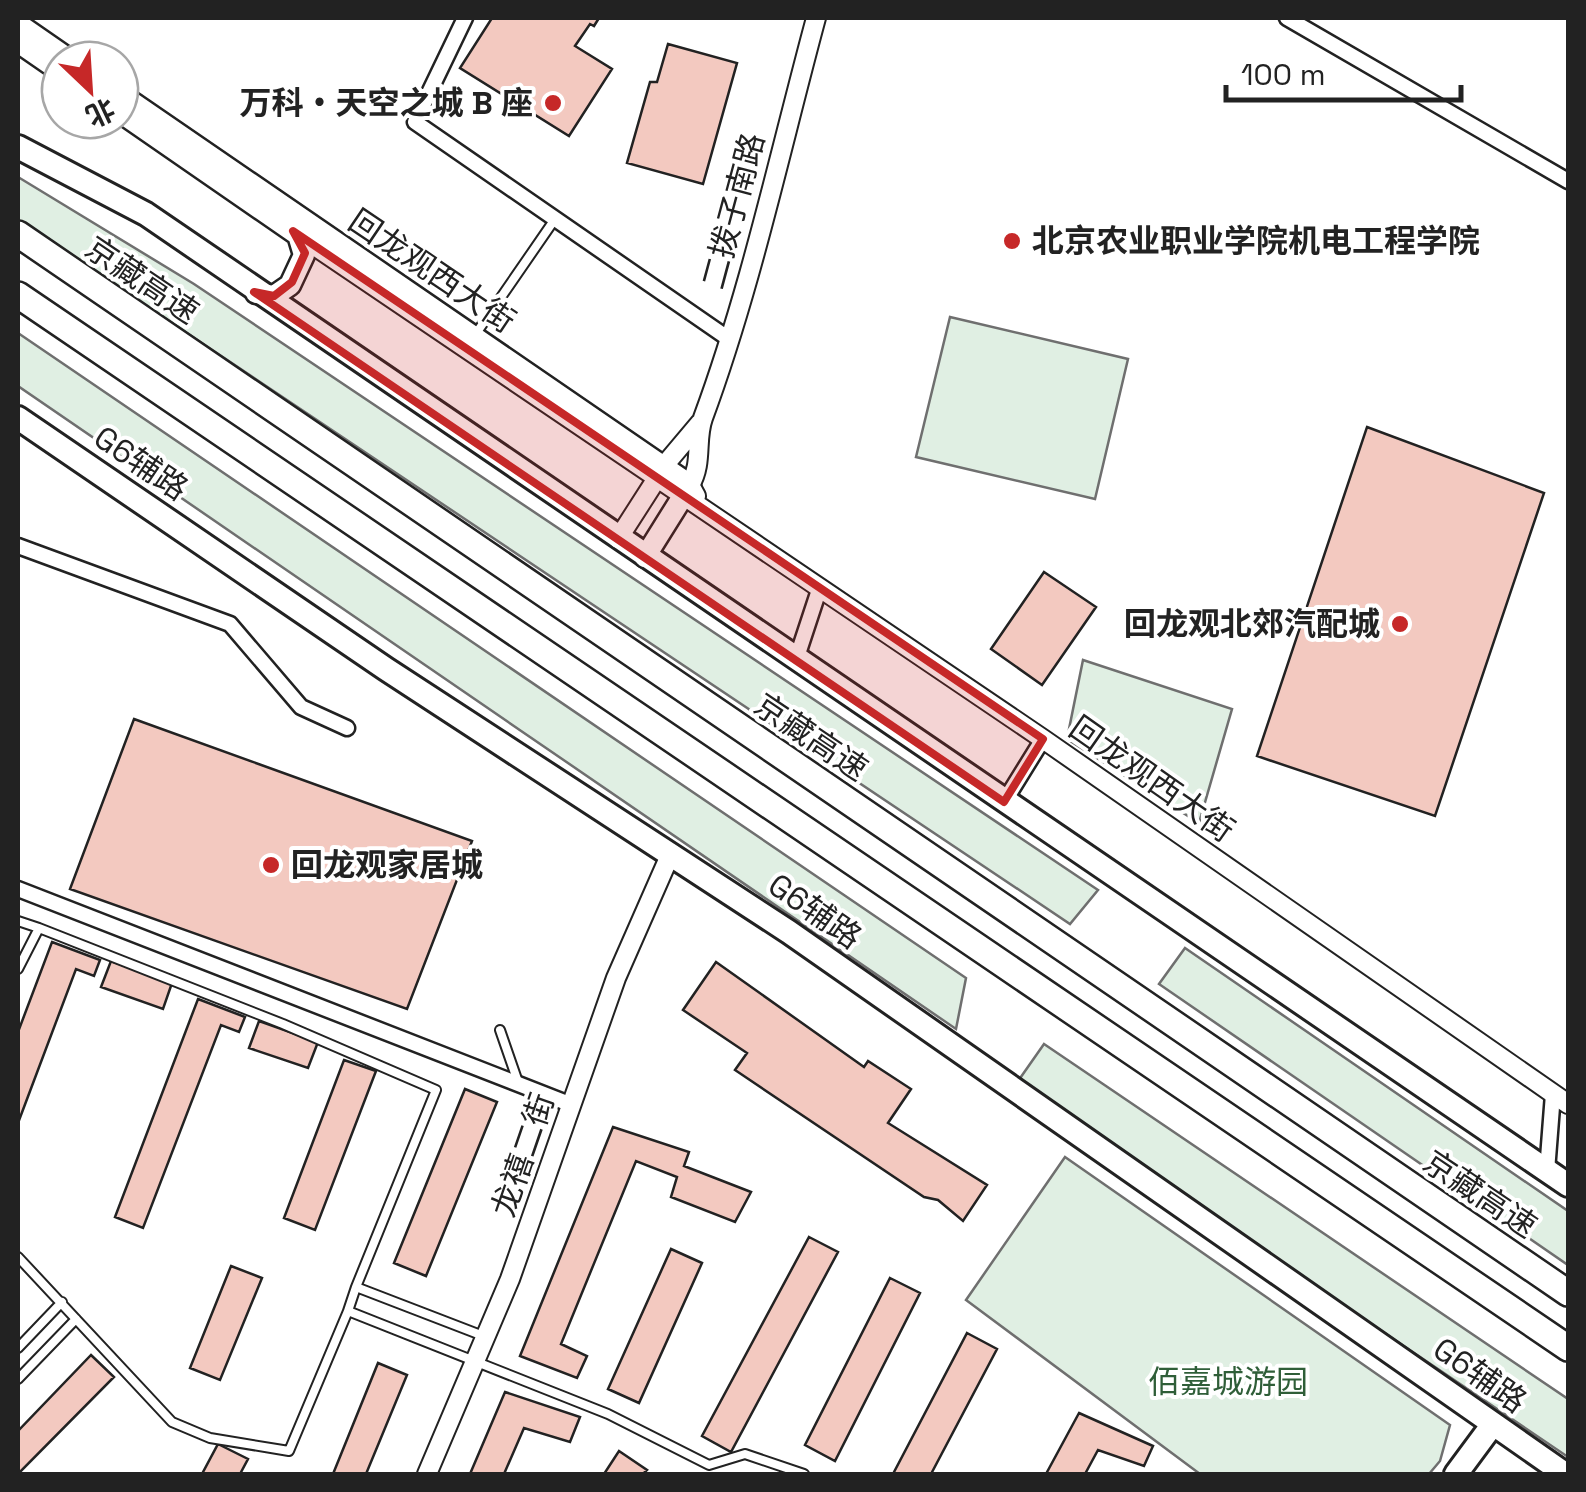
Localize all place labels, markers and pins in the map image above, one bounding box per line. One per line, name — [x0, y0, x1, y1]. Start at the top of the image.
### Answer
place label: 万科・天空之城 B 座 — [239, 83, 533, 123]
marker: 万科・天空之城 B 座 — [542, 92, 564, 114]
place label: 北京农业职业学院机电工程学院 — [1032, 221, 1480, 261]
marker: 北京农业职业学院机电工程学院 — [1001, 230, 1023, 252]
place label: 回龙观北郊汽配城 — [1124, 604, 1380, 644]
marker: 回龙观北郊汽配城 — [1389, 613, 1411, 635]
place label: 回龙观家居城 — [291, 845, 483, 885]
marker: 回龙观家居城 — [260, 854, 282, 876]

